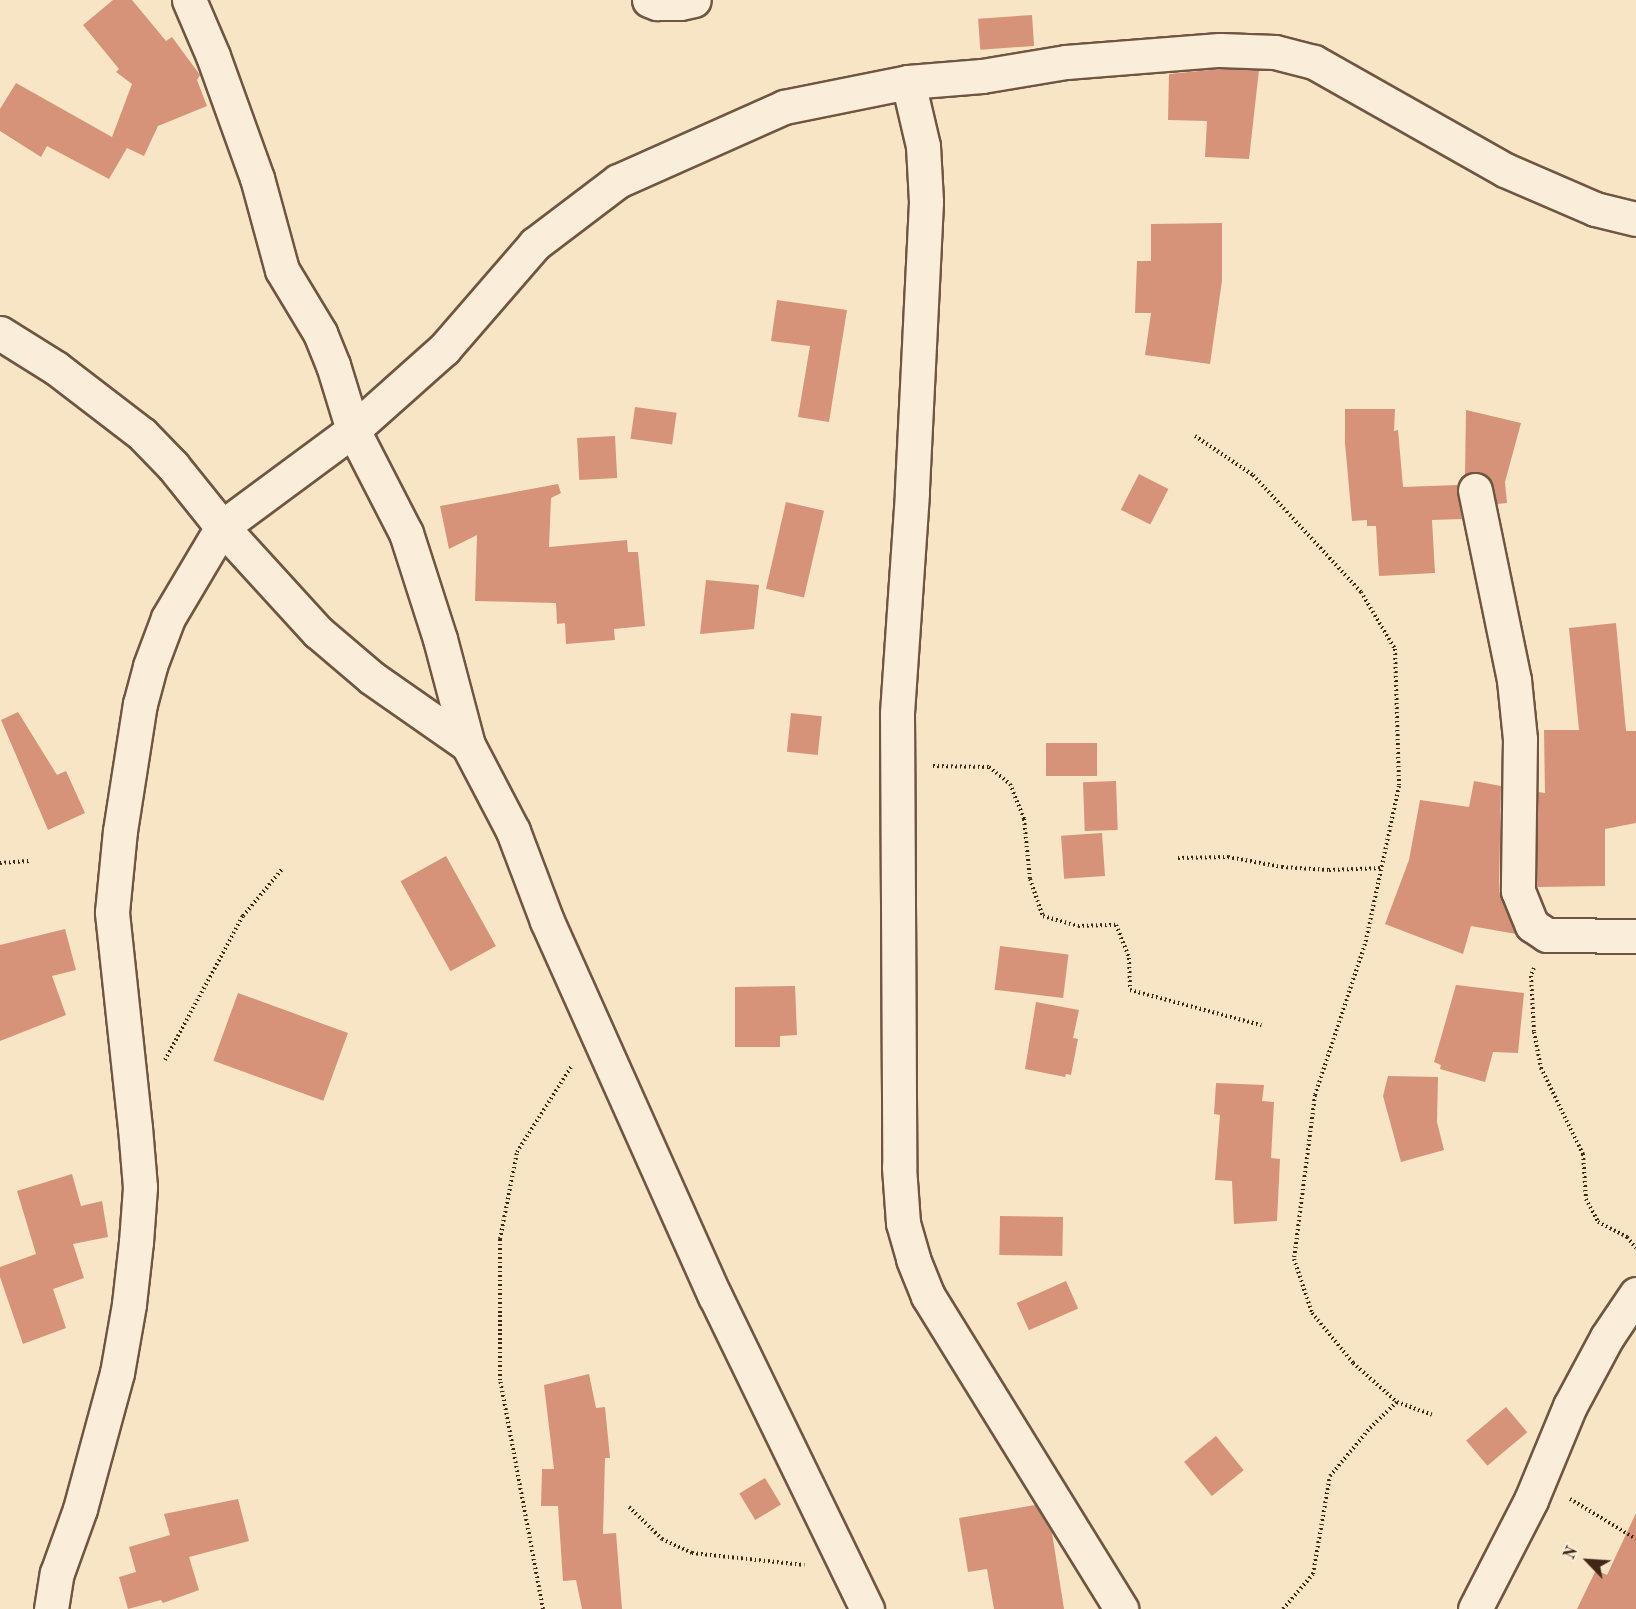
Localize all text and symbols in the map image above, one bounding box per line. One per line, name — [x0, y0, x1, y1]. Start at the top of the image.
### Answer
north arrow — [1558, 1531, 1618, 1591]
text: N — [1562, 1544, 1582, 1562]

